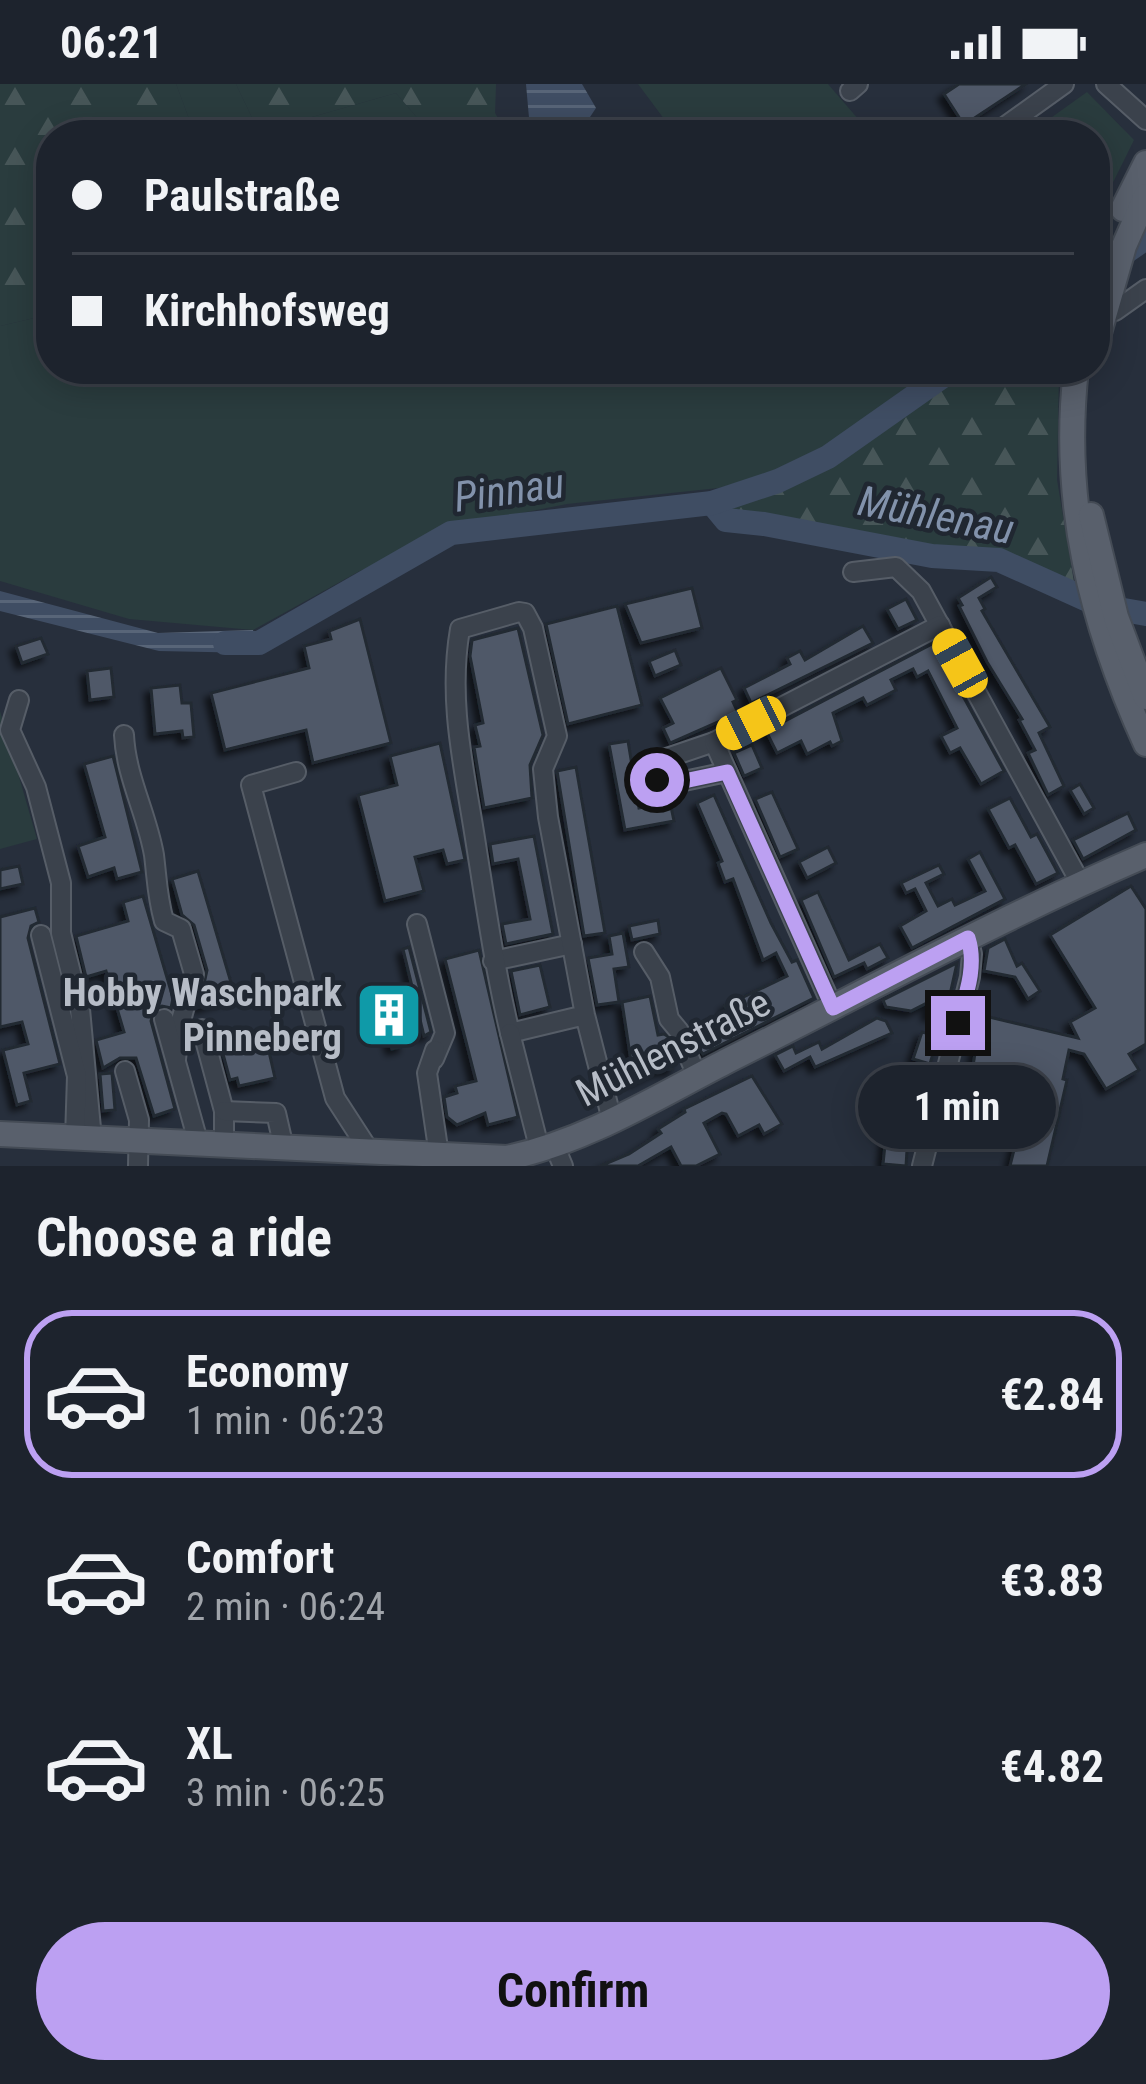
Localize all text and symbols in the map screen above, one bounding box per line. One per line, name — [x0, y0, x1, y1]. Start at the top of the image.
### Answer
text: 06:21 — [60, 16, 163, 69]
text: Paulstraße — [144, 169, 340, 222]
text: Kirchhofsweg — [144, 284, 390, 337]
water label: Pinnau — [451, 458, 567, 522]
water label: Mühlenau — [854, 476, 1018, 554]
car — [927, 623, 993, 703]
car — [711, 691, 791, 755]
route start — [630, 753, 684, 807]
place label: Hobby Waschpark Pinneberg — [63, 970, 342, 1061]
building icon: Hobby Waschpark Pinneberg — [354, 980, 424, 1050]
street label: Mühlenstraße — [569, 980, 777, 1116]
route end — [931, 996, 985, 1050]
callout: 1 min — [859, 1065, 1057, 1149]
text: 1 min — [914, 1084, 1000, 1130]
text: Choose a ride — [36, 1206, 332, 1269]
icon: car — [42, 1340, 150, 1448]
text: Economy — [186, 1345, 349, 1398]
text: €2.84 — [1000, 1368, 1104, 1421]
text: 1 min · 06:23 — [186, 1398, 385, 1444]
icon: car — [42, 1526, 150, 1634]
text: Comfort — [186, 1531, 334, 1584]
text: €3.83 — [1000, 1554, 1104, 1607]
text: 2 min · 06:24 — [186, 1584, 385, 1630]
icon: car — [42, 1712, 150, 1820]
text: XL — [186, 1717, 233, 1770]
text: €4.82 — [1000, 1740, 1104, 1793]
text: 3 min · 06:25 — [186, 1770, 385, 1816]
button: Confirm — [36, 1922, 1110, 2060]

